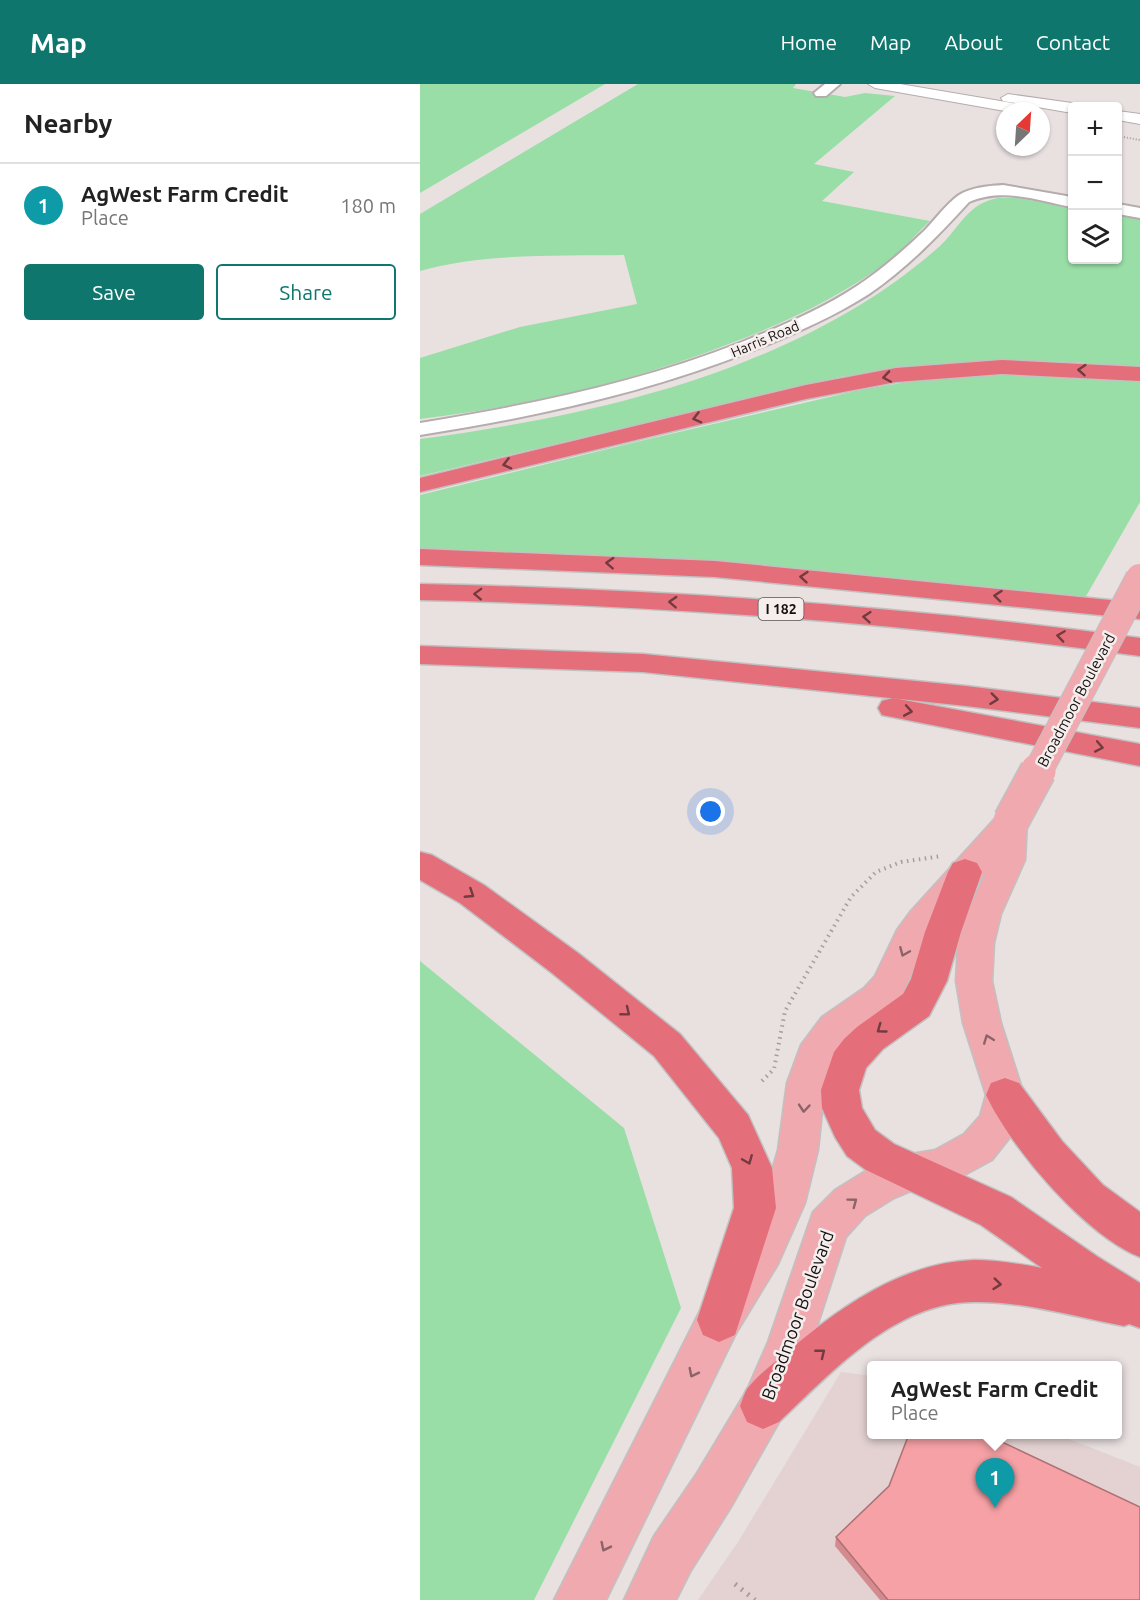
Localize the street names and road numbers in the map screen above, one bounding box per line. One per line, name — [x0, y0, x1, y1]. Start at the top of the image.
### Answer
street label: Harris Road — [728, 317, 802, 361]
road number: I 182 — [758, 598, 804, 620]
street label: Broadmoor Boulevard — [1034, 630, 1118, 770]
street label: Broadmoor Boulevard — [757, 1228, 837, 1402]

